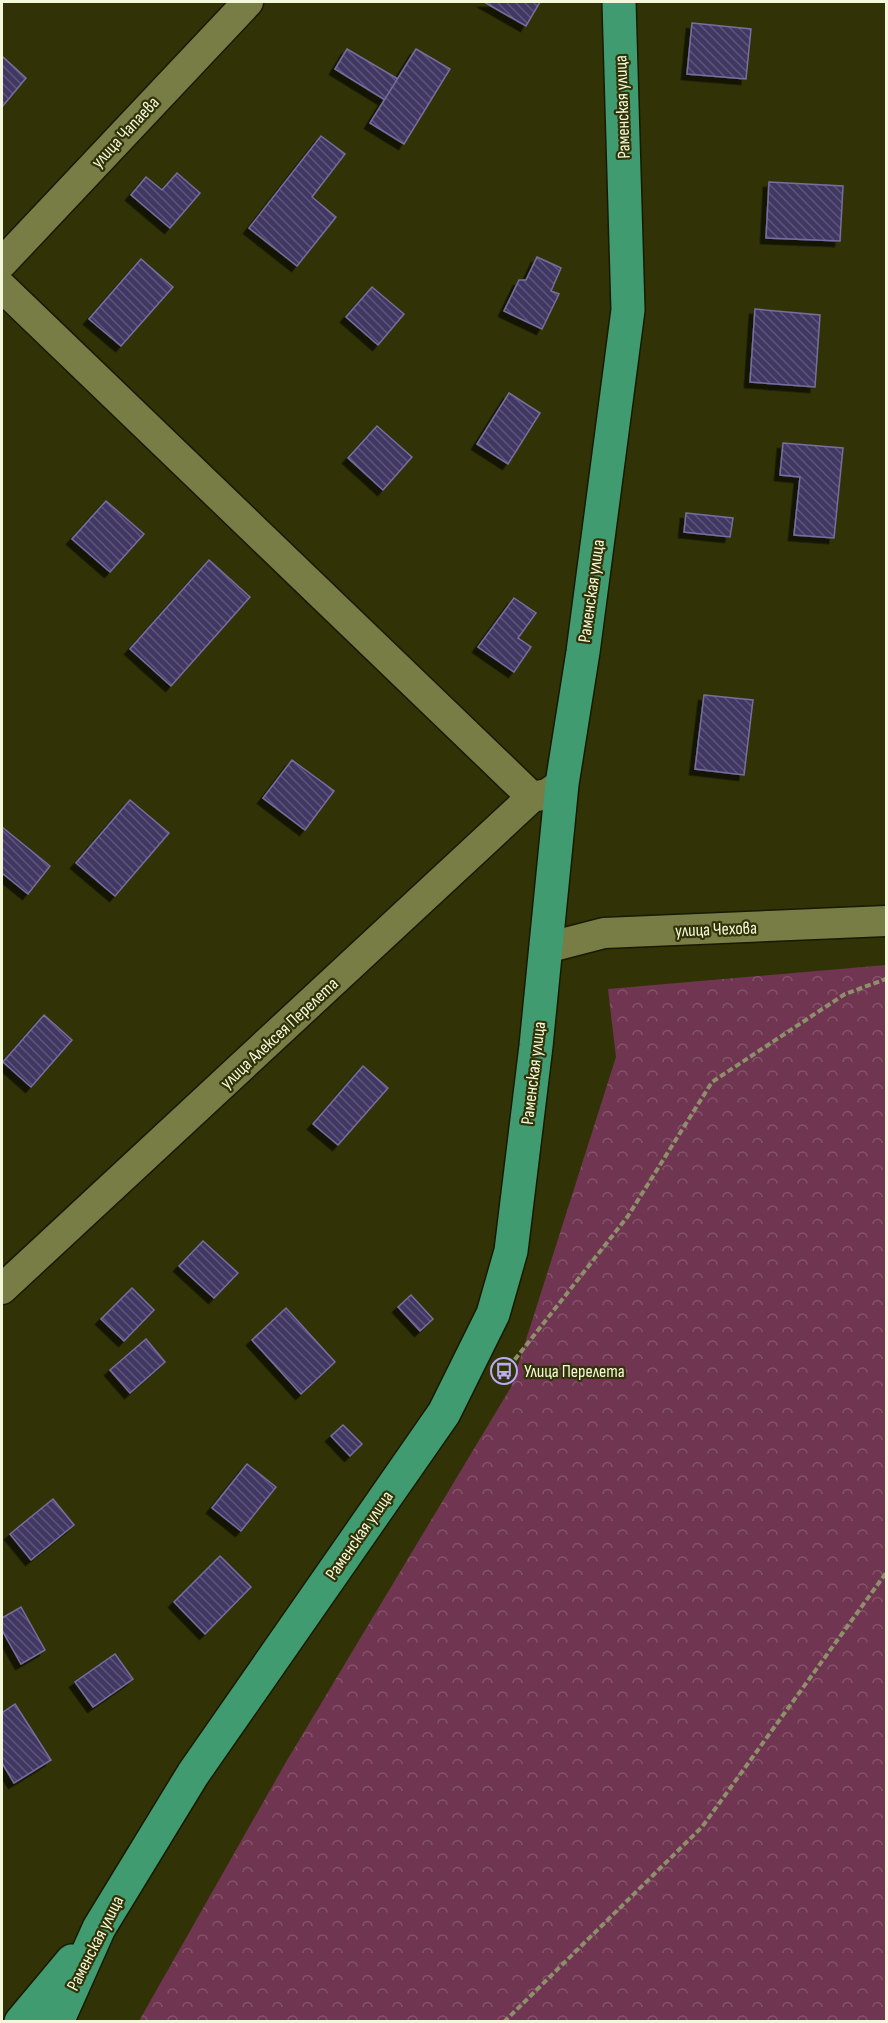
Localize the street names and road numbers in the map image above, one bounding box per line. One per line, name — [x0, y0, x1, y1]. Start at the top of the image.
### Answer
street label: Раменская улица — [610, 55, 635, 159]
street label: улица Чапаева — [87, 92, 164, 172]
street label: Раменская улица — [574, 538, 609, 644]
street label: улица Чехова — [675, 918, 758, 941]
street label: улица Алексея Перелета — [216, 973, 343, 1093]
street label: Раменская улица — [517, 1020, 550, 1126]
street label: Раменская улица — [321, 1487, 398, 1584]
street label: Раменская улица — [63, 1892, 128, 1994]

